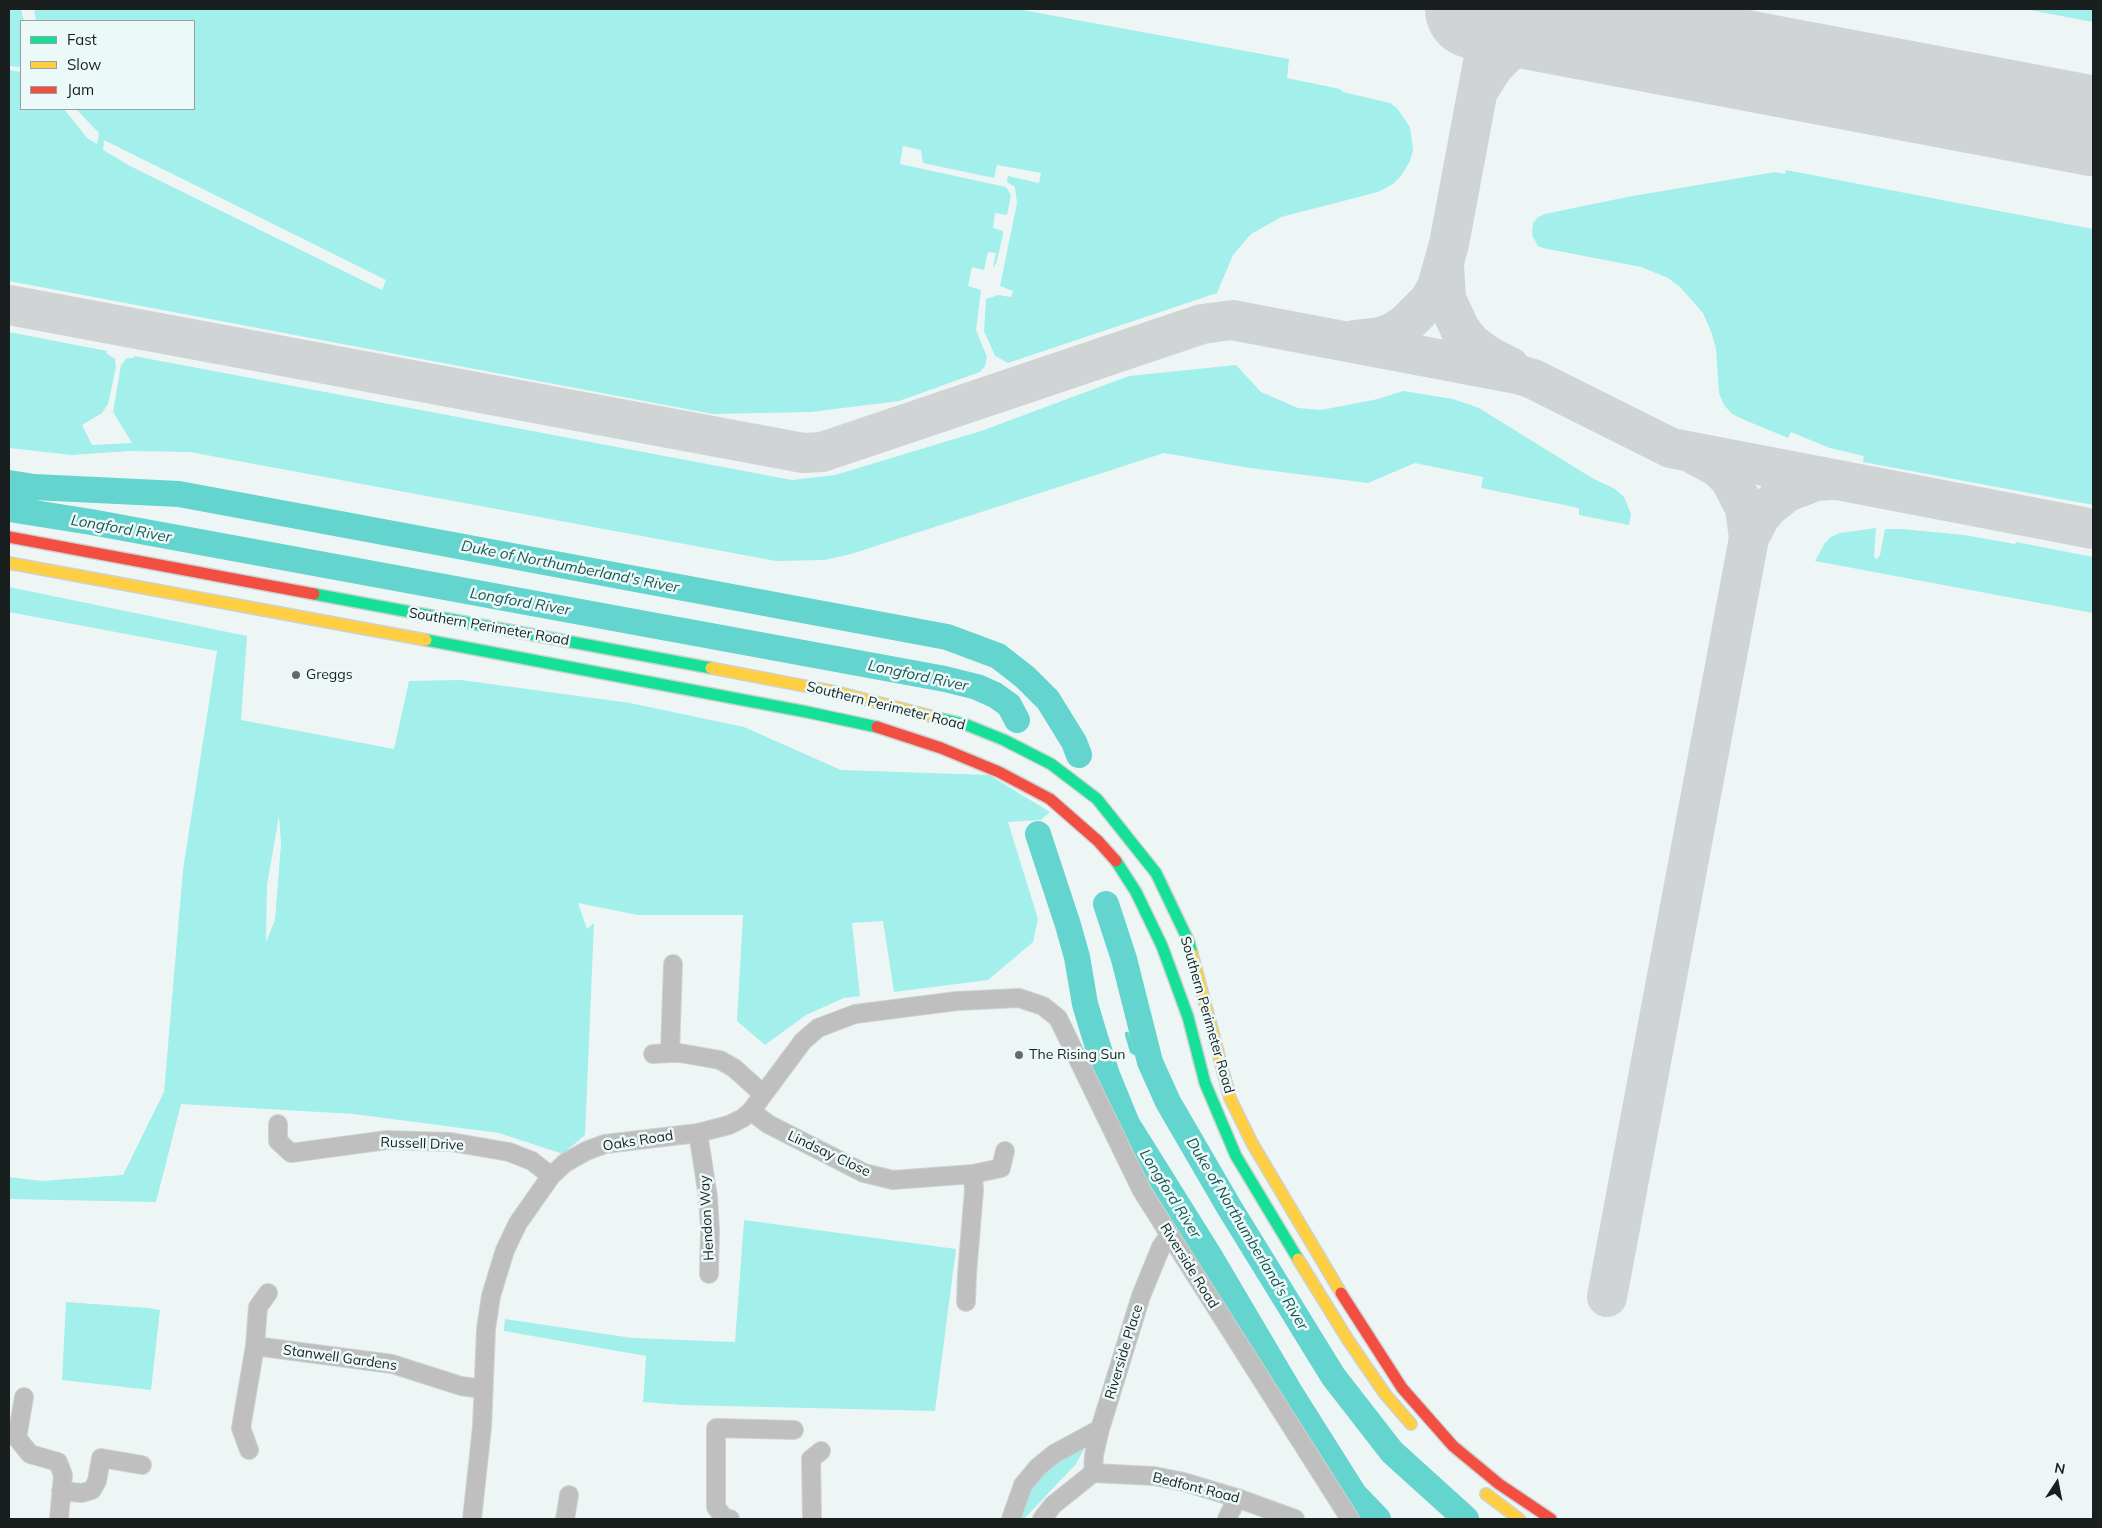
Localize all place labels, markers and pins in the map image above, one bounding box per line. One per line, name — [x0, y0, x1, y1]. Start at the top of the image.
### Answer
place label: Greggs — [306, 667, 353, 683]
marker: Greggs — [290, 669, 302, 681]
place label: The Rising Sun — [1029, 1047, 1126, 1063]
marker: The Rising Sun — [1013, 1049, 1025, 1061]

